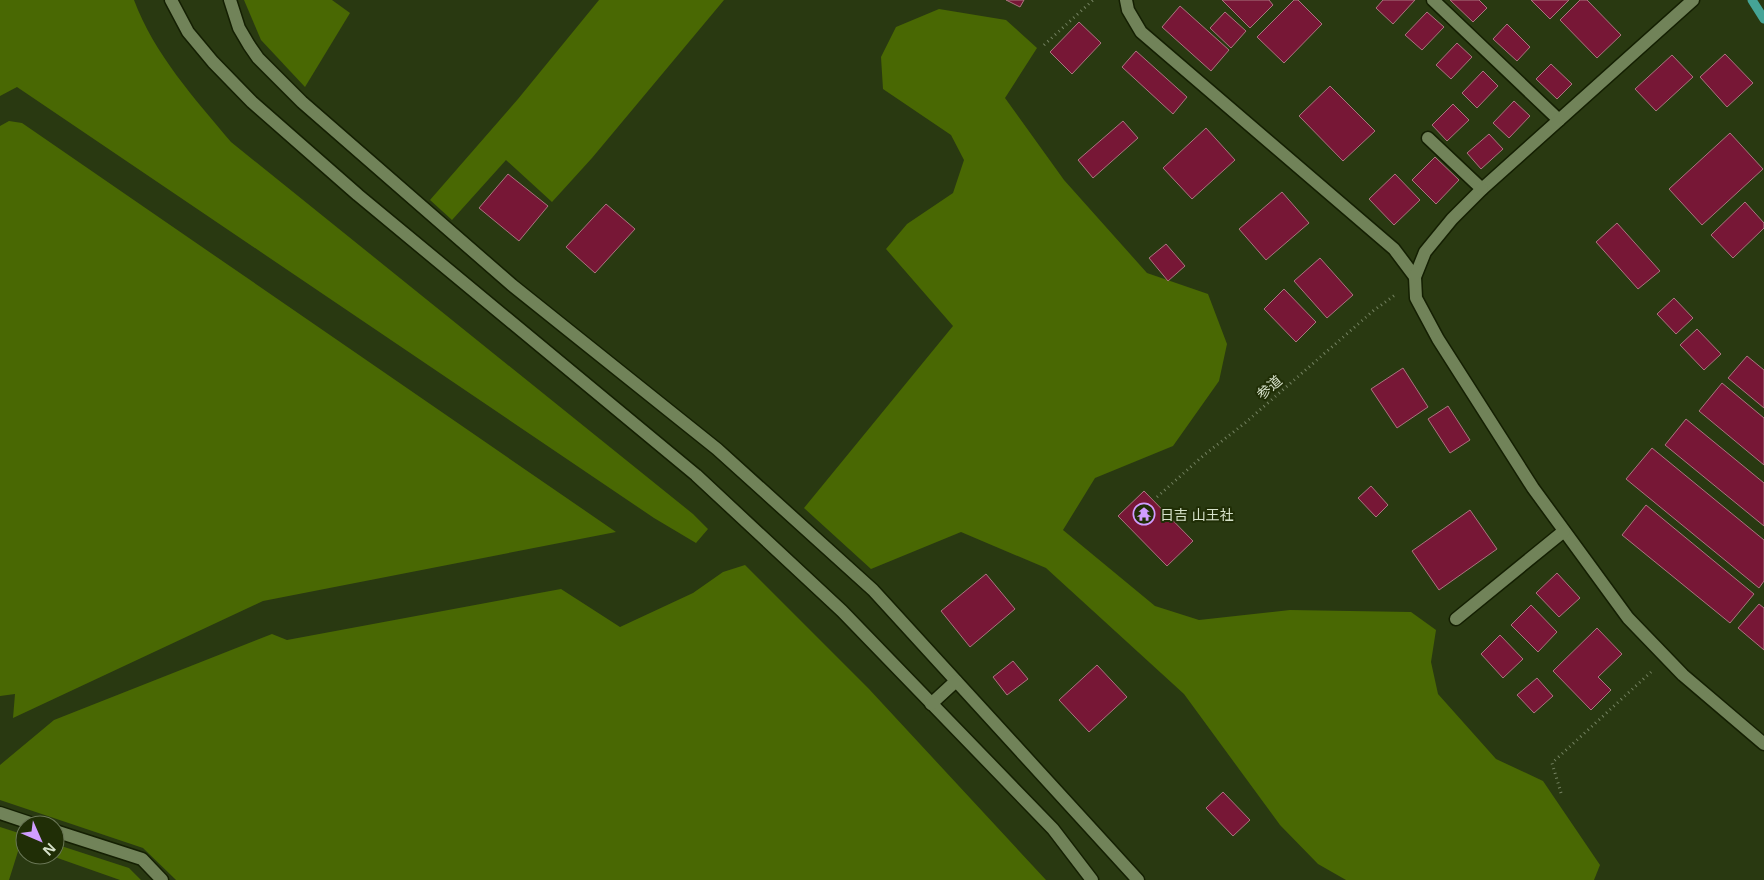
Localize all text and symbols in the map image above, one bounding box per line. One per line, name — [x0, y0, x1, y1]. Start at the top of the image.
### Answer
street label: 参道 — [1252, 371, 1286, 403]
temple icon: 日吉 山王社 — [1132, 502, 1156, 526]
place label: 日吉 山王社 — [1160, 505, 1234, 524]
north arrow — [15, 815, 65, 865]
text: N — [39, 839, 60, 860]

